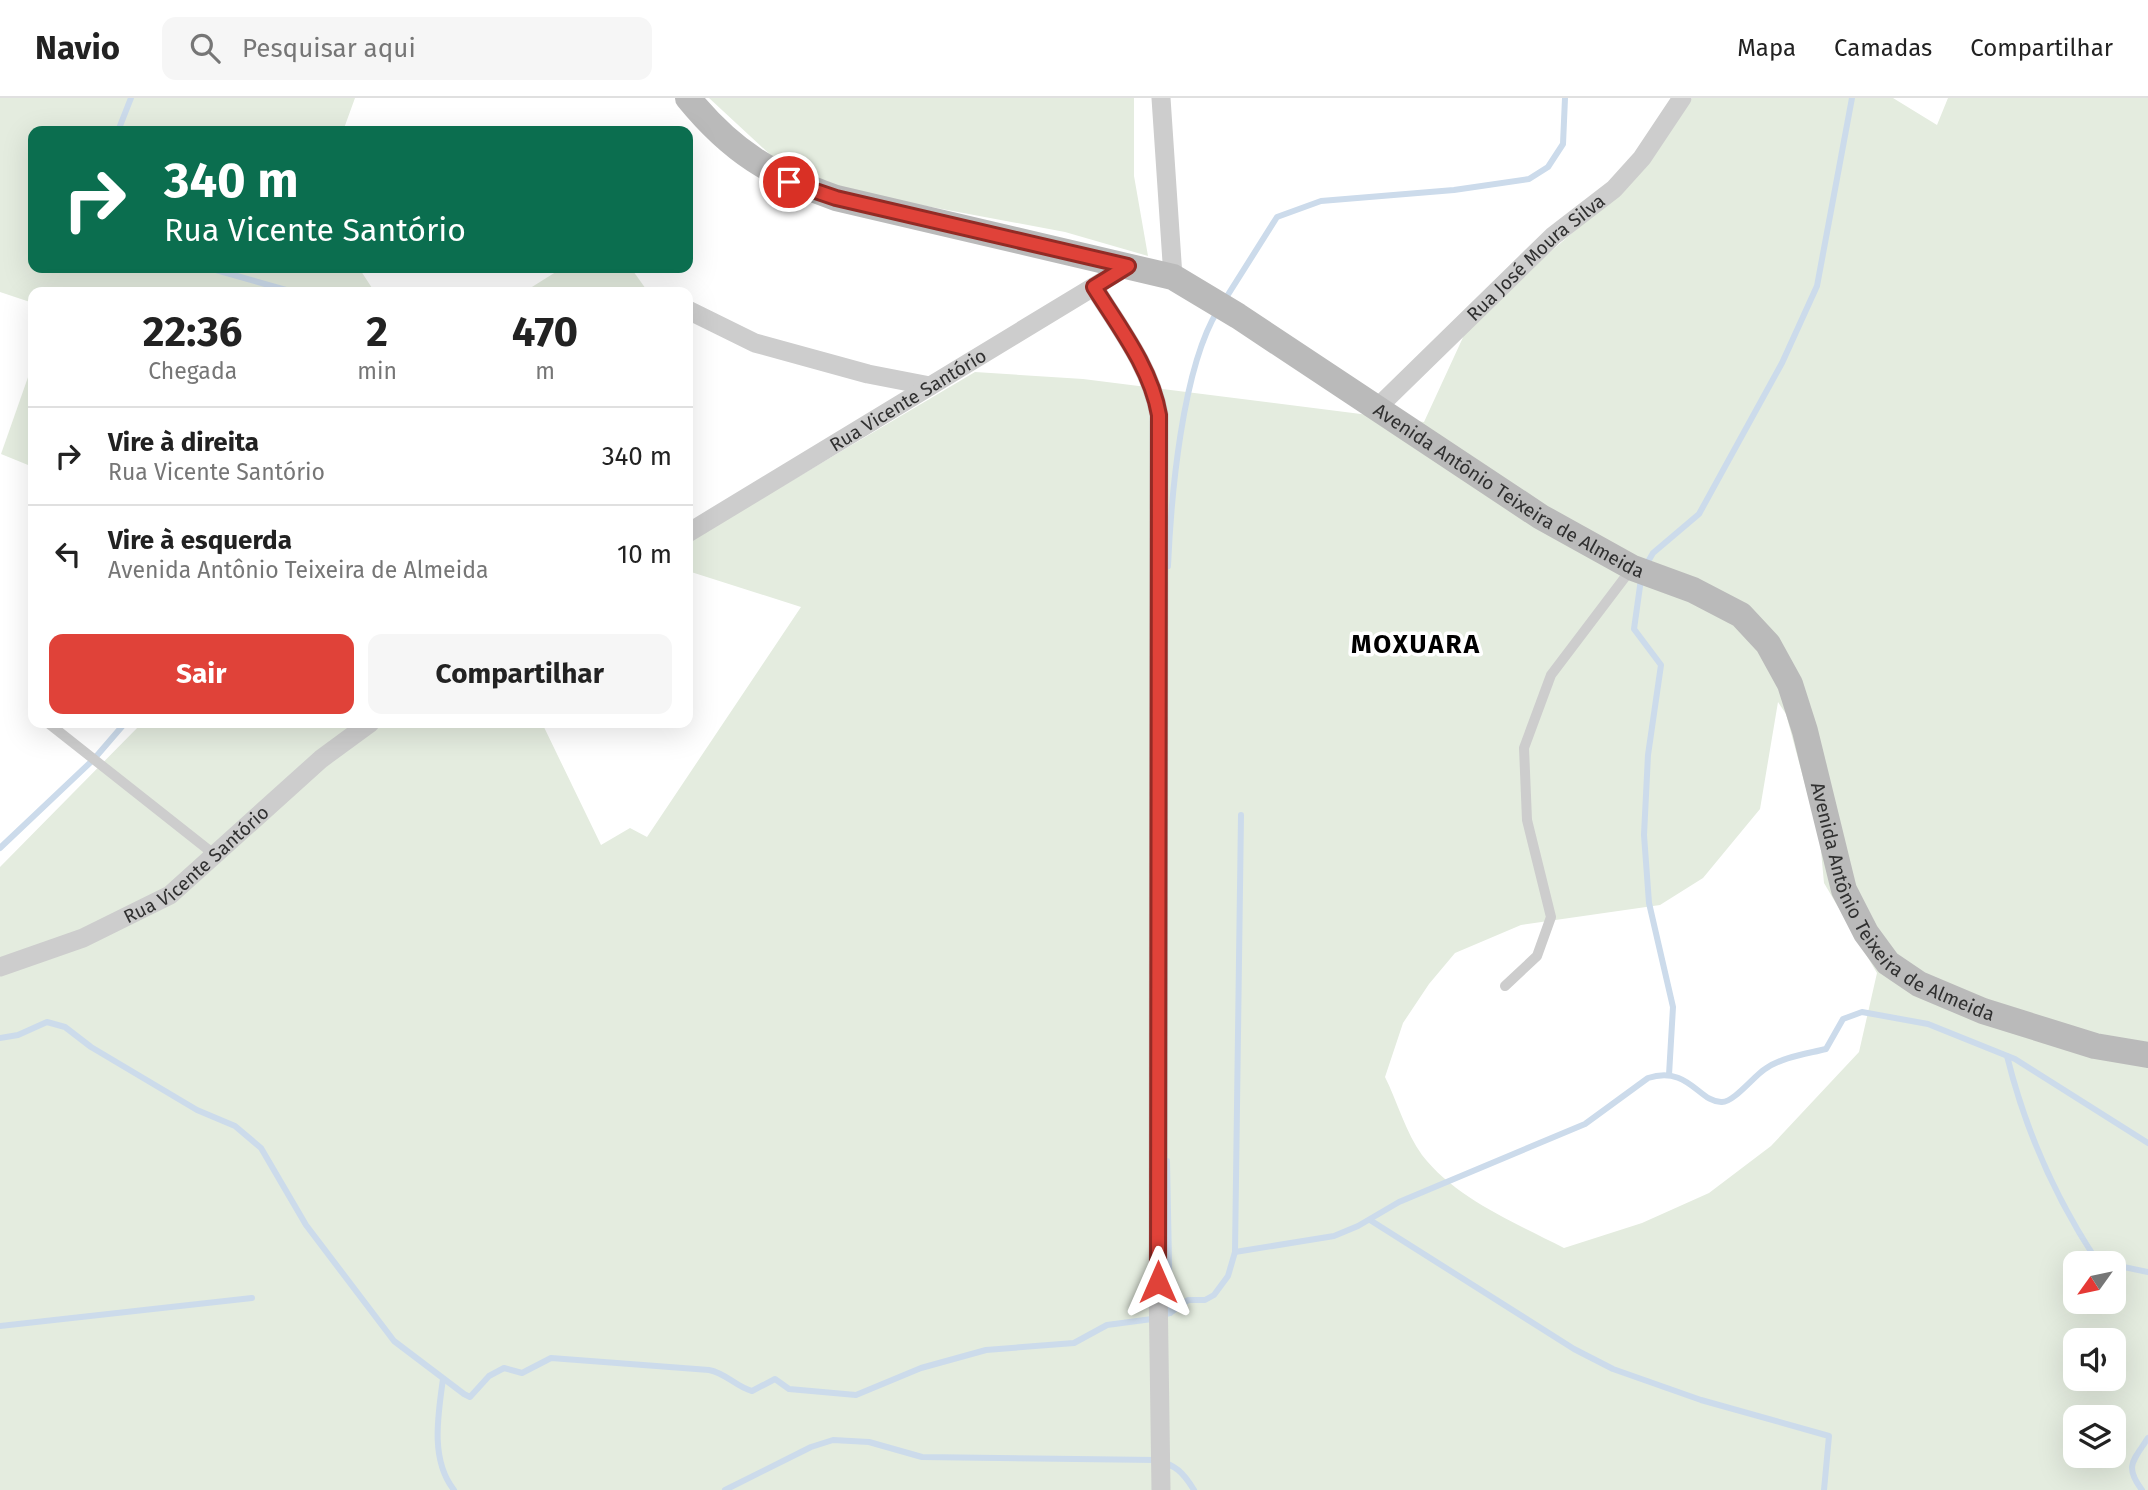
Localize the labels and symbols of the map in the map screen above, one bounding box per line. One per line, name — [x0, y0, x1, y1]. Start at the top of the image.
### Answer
pin — [759, 152, 819, 212]
street label: Rua José Moura Silva — [1462, 189, 1609, 326]
street label: Rua Vicente Santório — [825, 343, 990, 456]
street label: Avenida Antônio Teixeira de Almeida — [1370, 398, 1647, 583]
district label: MOXUARA — [1351, 629, 1481, 660]
street label: Avenida Antônio Teixeira de Almeida — [1806, 780, 1997, 1025]
street label: Rua Vicente Santório — [119, 800, 273, 928]
position arrow — [1121, 1245, 1195, 1319]
north arrow — [2063, 1251, 2126, 1314]

